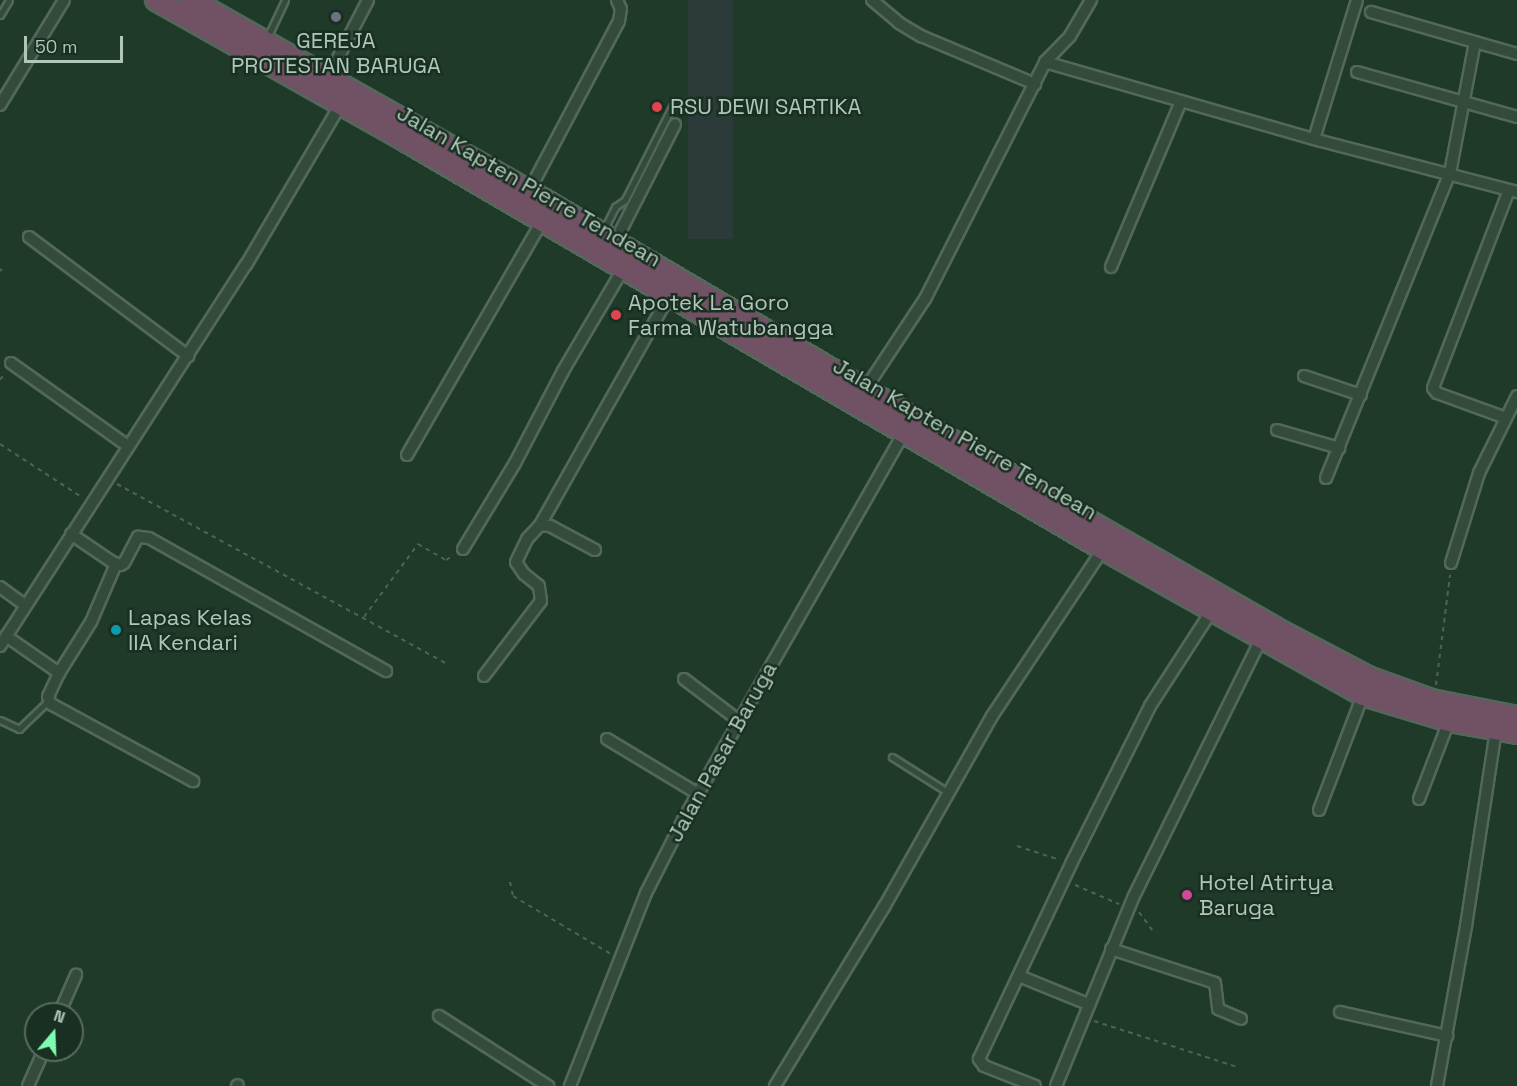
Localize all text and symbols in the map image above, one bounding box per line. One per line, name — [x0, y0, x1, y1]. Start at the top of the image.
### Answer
marker: GEREJA PROTESTAN BARUGA — [329, 10, 343, 24]
scale bar — [27, 24, 126, 62]
place label: GEREJA PROTESTAN BARUGA — [231, 27, 441, 78]
text: 50 m — [35, 35, 77, 58]
place label: RSU DEWI SARTIKA — [670, 94, 861, 120]
marker: RSU DEWI SARTIKA — [648, 98, 666, 116]
street label: Jalan Kapten Pierre Tendean — [392, 99, 666, 273]
place label: Apotek La Goro Farma Watubangga — [628, 289, 834, 340]
marker: Apotek La Goro Farma Watubangga — [609, 308, 623, 322]
street label: Jalan Kapten Pierre Tendean — [828, 352, 1102, 526]
place label: Lapas Kelas IIA Kendari — [128, 604, 252, 656]
marker: Lapas Kelas IIA Kendari — [109, 623, 123, 637]
street label: Jalan Pasar Baruga — [662, 657, 782, 847]
place label: Hotel Atirtya Baruga — [1199, 869, 1334, 920]
marker: Hotel Atirtya Baruga — [1180, 888, 1194, 902]
north arrow — [24, 1002, 84, 1062]
text: N — [51, 1005, 68, 1028]

